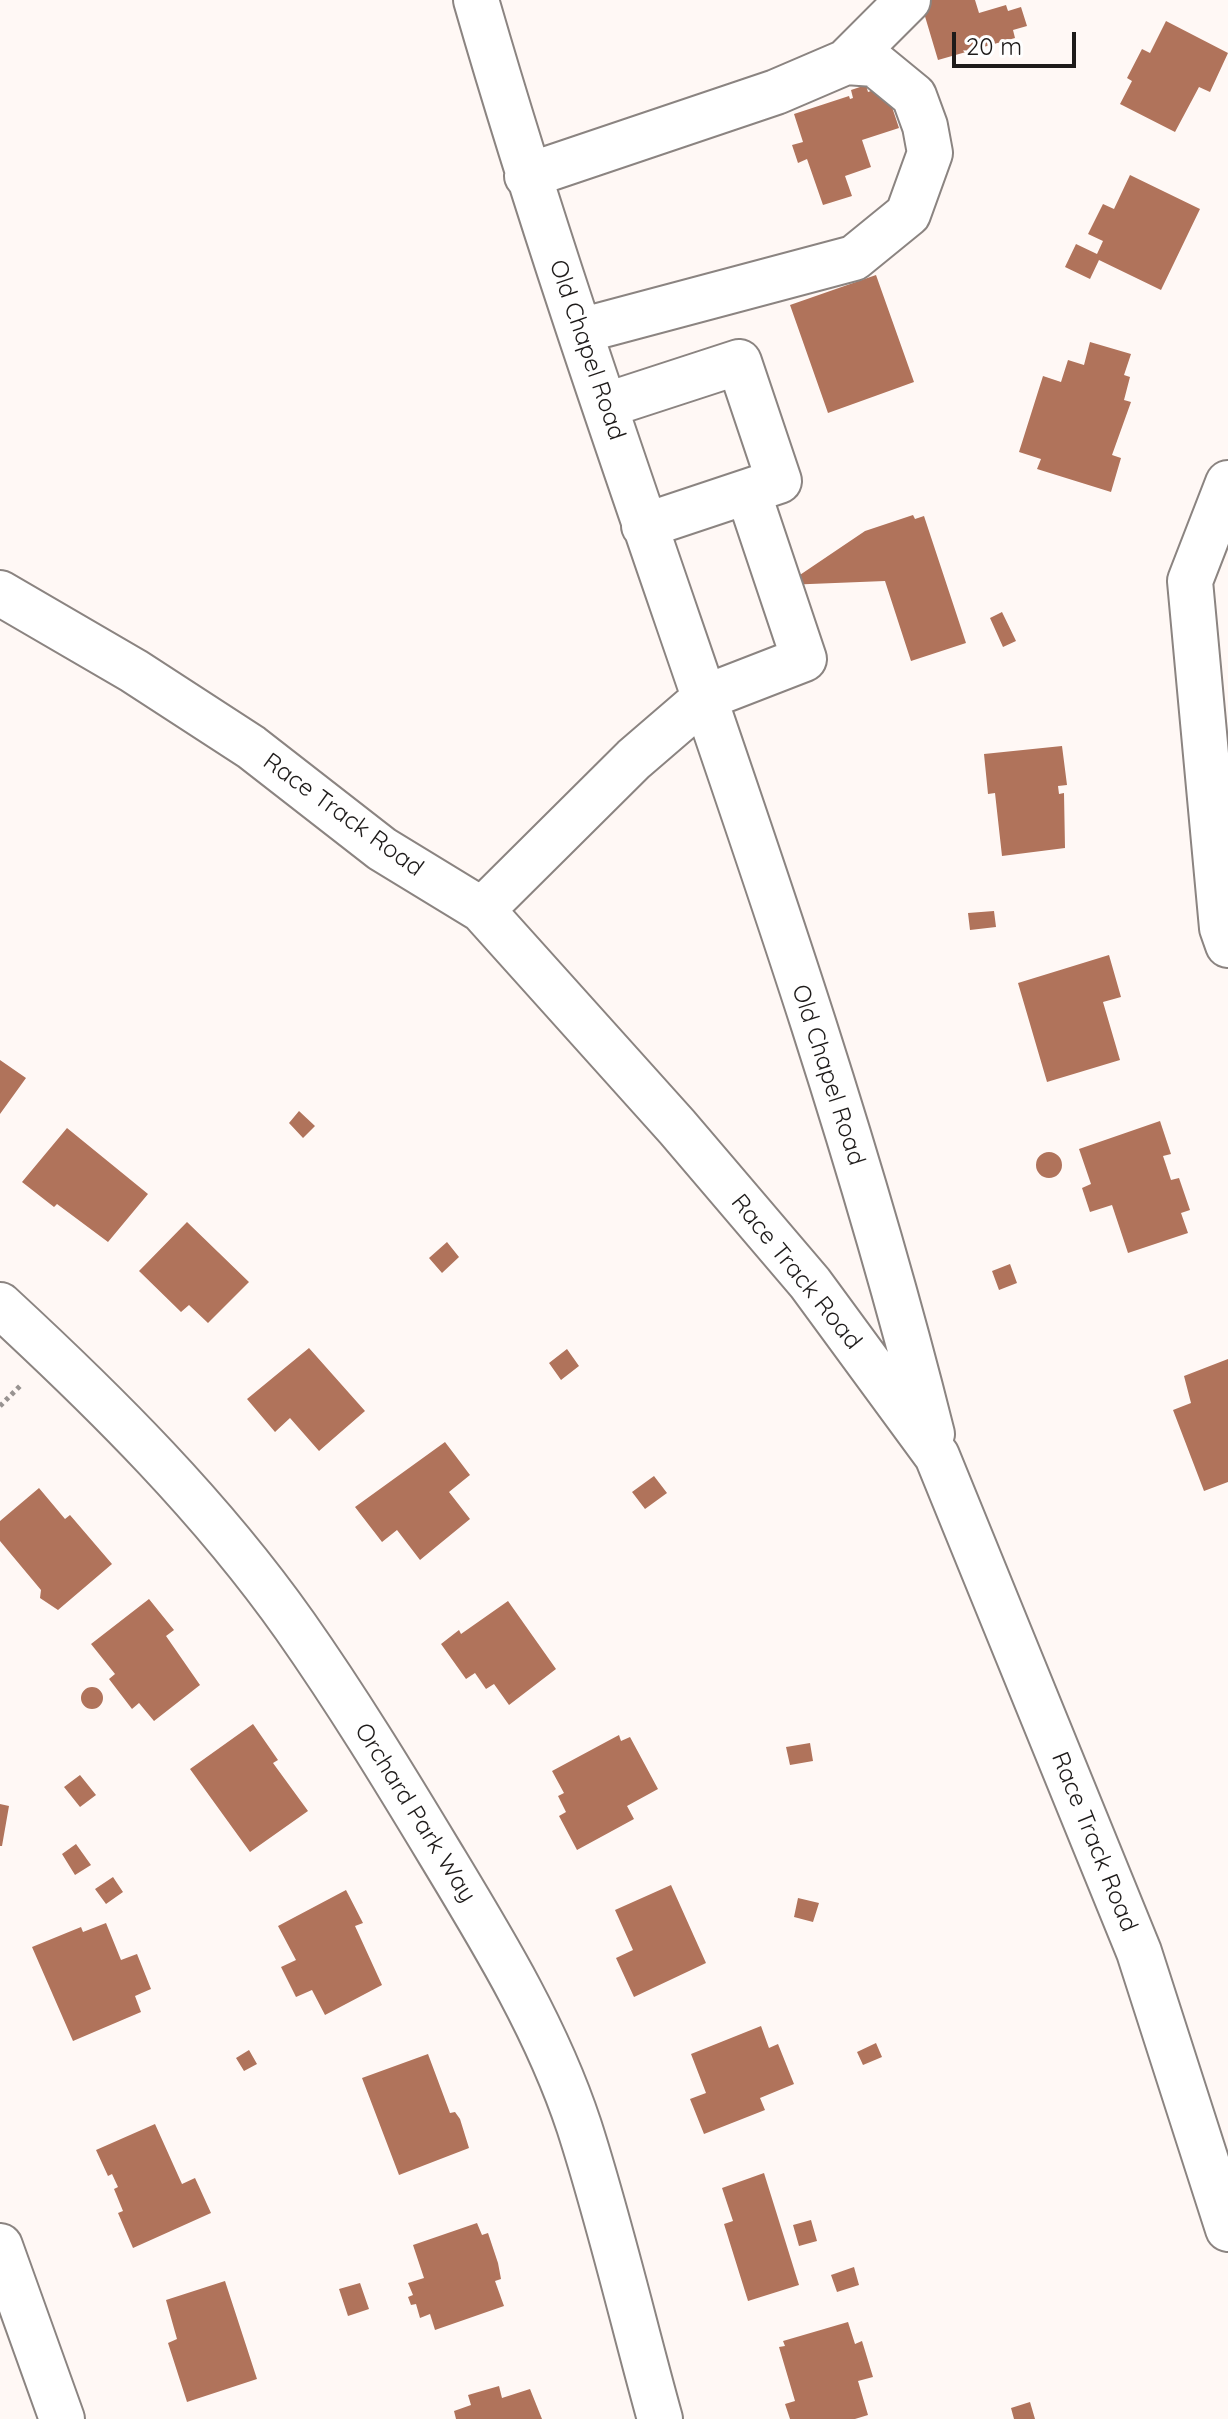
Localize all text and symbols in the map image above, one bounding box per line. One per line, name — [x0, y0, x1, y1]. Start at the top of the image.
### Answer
scale bar — [956, 16, 1080, 66]
text: 20 m — [966, 31, 1022, 61]
street label: Old Chapel Road — [543, 256, 631, 444]
street label: Race Track Road — [257, 747, 429, 883]
street label: Old Chapel Road — [785, 981, 871, 1169]
street label: Race Track Road — [725, 1189, 867, 1355]
street label: Orchard Park Way — [348, 1718, 482, 1908]
street label: Race Track Road — [1045, 1748, 1143, 1936]

